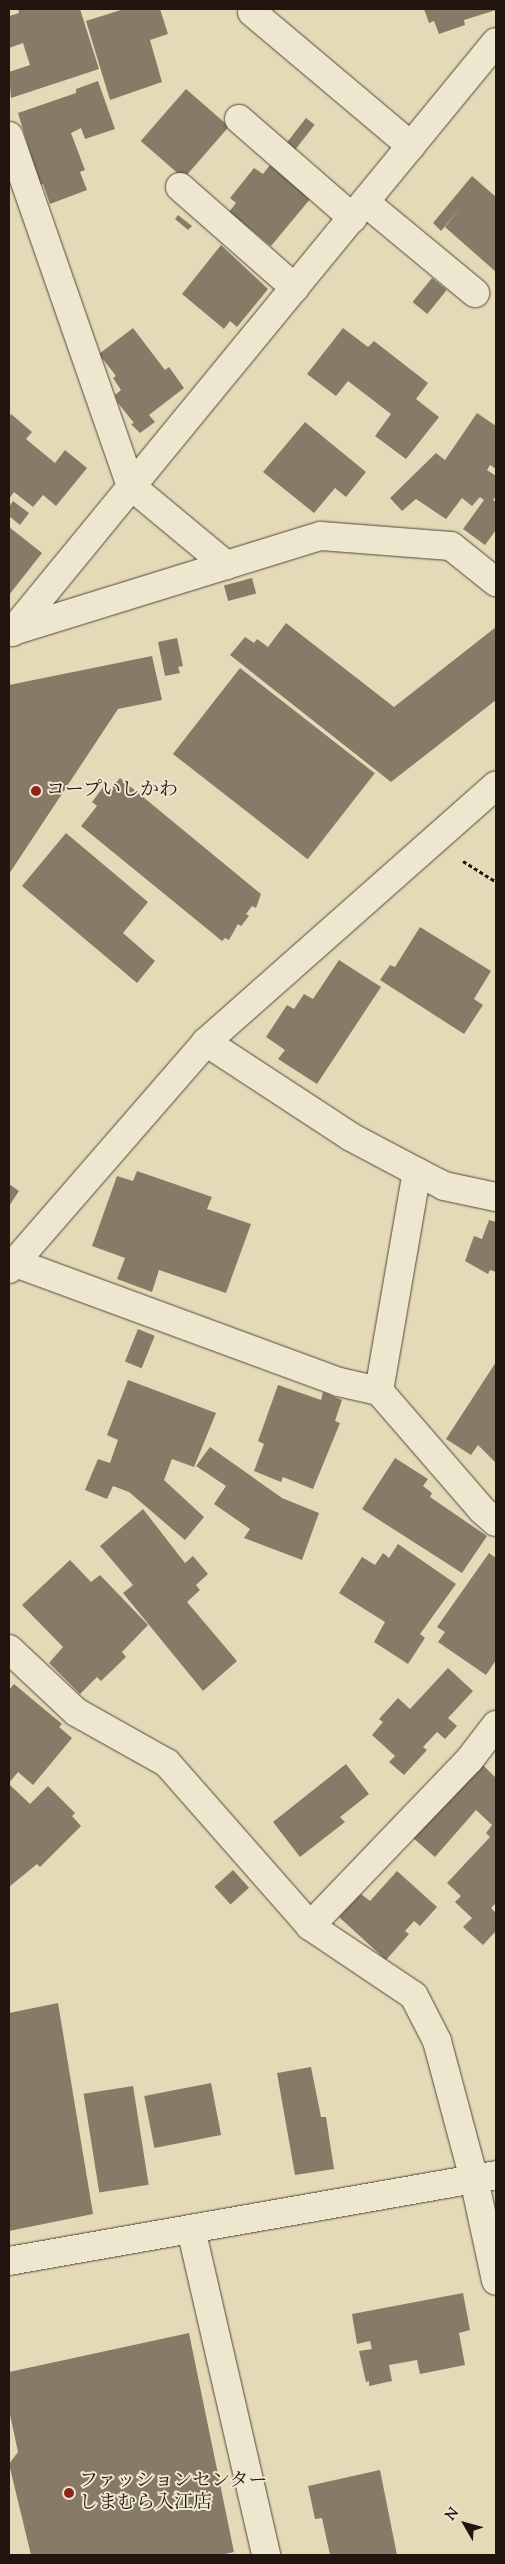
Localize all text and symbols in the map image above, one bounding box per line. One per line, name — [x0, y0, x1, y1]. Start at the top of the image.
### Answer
place label: コープいしかわ — [46, 780, 179, 802]
marker: コープいしかわ — [30, 785, 42, 797]
place label: ファッションセンター しまむら入江店 — [79, 2471, 269, 2515]
marker: ファッションセンター しまむら入江店 — [63, 2487, 75, 2499]
north arrow — [440, 2499, 490, 2549]
text: N — [442, 2504, 465, 2525]

